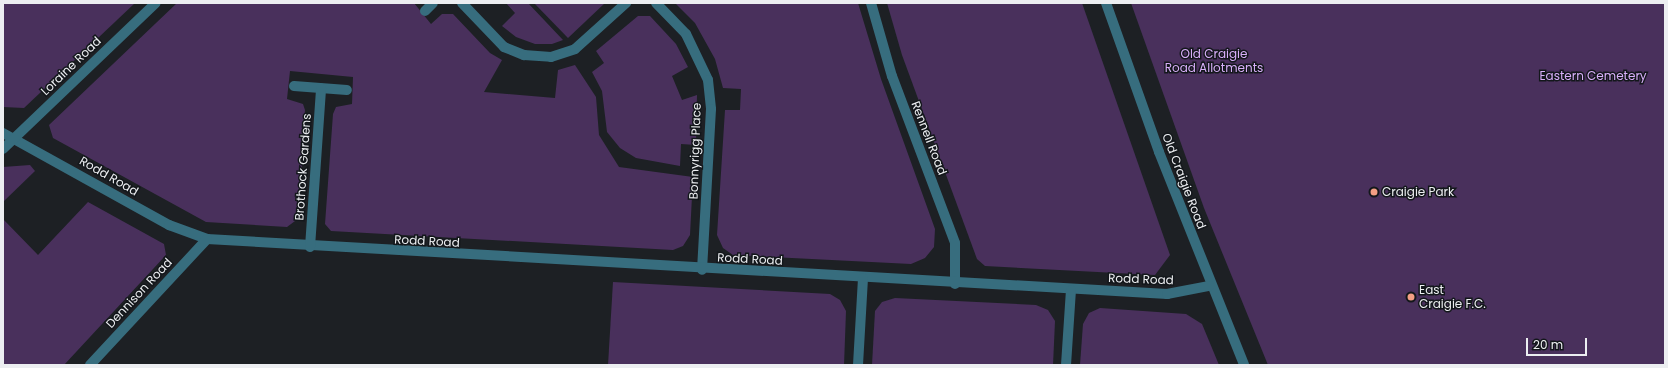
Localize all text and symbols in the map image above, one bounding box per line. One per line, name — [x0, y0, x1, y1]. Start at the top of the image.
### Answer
street label: Loraine Road — [38, 34, 104, 98]
park label: Old Craigie Road Allotments — [1165, 47, 1263, 75]
park label: Eastern Cemetery — [1539, 69, 1647, 83]
street label: Rennell Road — [908, 99, 950, 177]
street label: Bonnyrigg Place — [686, 102, 704, 200]
street label: Brothock Gardens — [292, 113, 314, 221]
street label: Old Craigie Road — [1159, 131, 1209, 231]
street label: Rodd Road — [77, 153, 141, 199]
place label: Craigie Park — [1382, 185, 1454, 199]
marker: Craigie Park — [1369, 187, 1379, 197]
street label: Rodd Road — [394, 232, 460, 250]
street label: Rodd Road — [717, 250, 783, 268]
street label: Dennison Road — [103, 255, 175, 331]
street label: Rodd Road — [1108, 271, 1174, 287]
place label: East Craigie F.C. — [1419, 283, 1486, 311]
marker: East Craigie F.C. — [1406, 292, 1416, 302]
scale bar — [1528, 330, 1589, 356]
text: 20 m — [1533, 336, 1563, 353]

